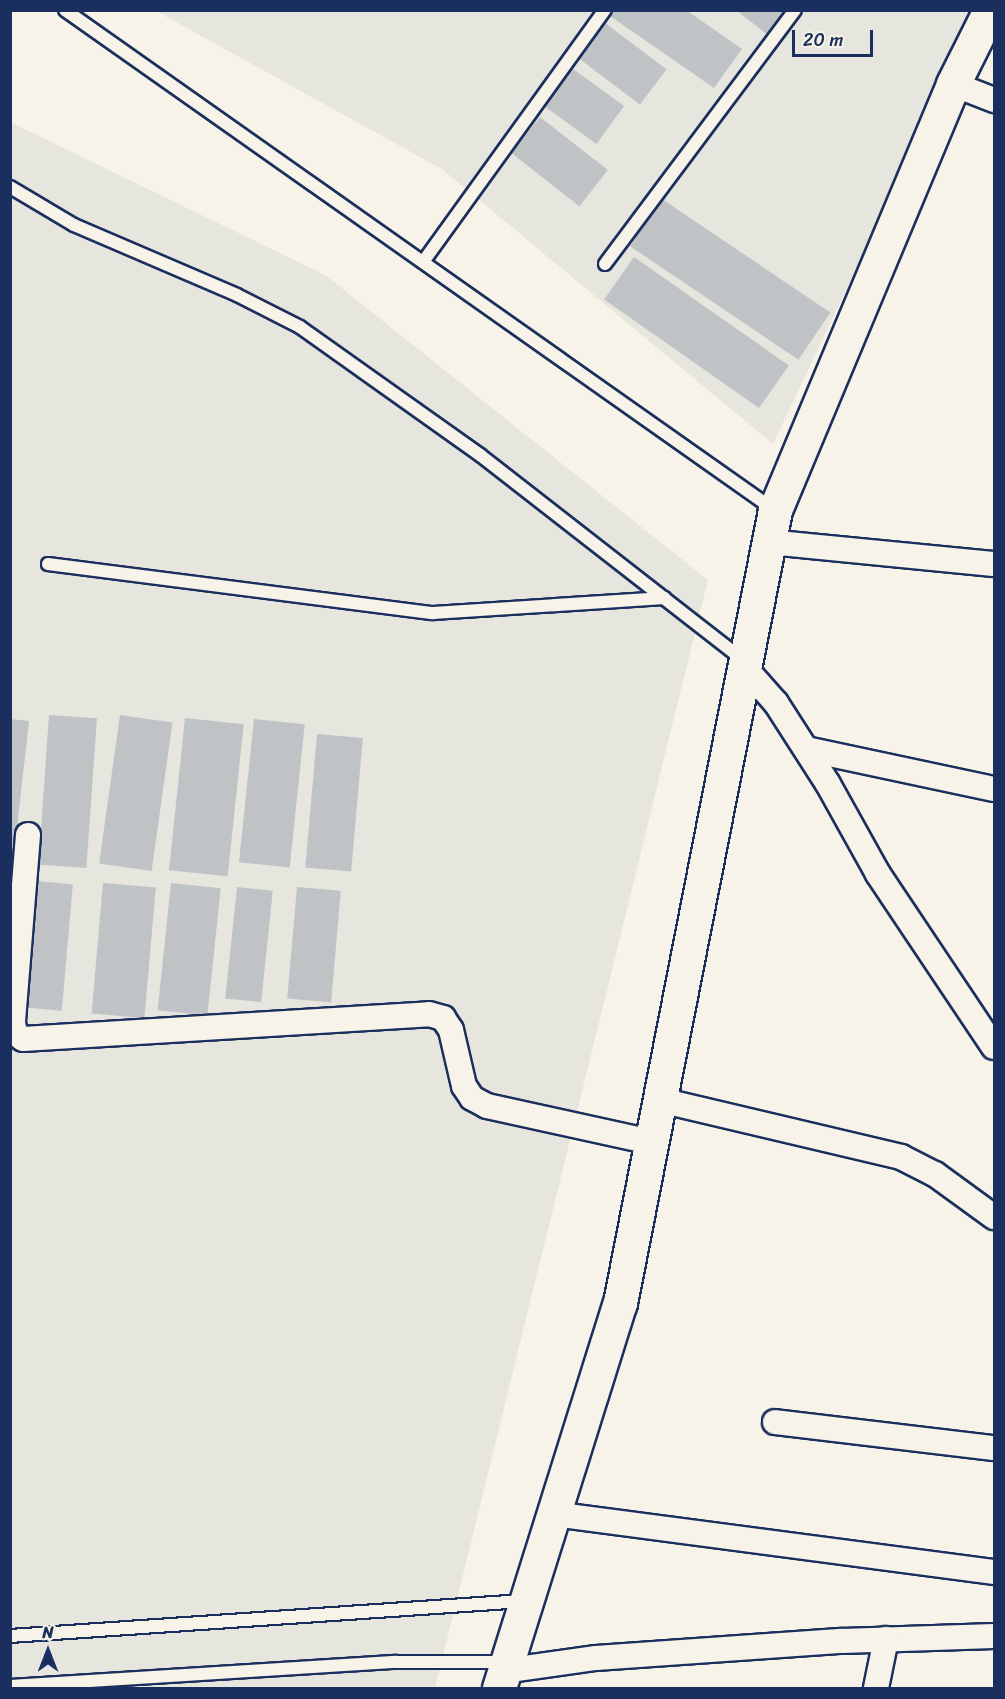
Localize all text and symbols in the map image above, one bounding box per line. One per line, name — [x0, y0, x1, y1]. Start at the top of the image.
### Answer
scale bar — [795, 18, 876, 56]
text: 20 m — [803, 24, 843, 56]
text: N — [42, 1618, 54, 1647]
north arrow — [18, 1621, 78, 1681]

